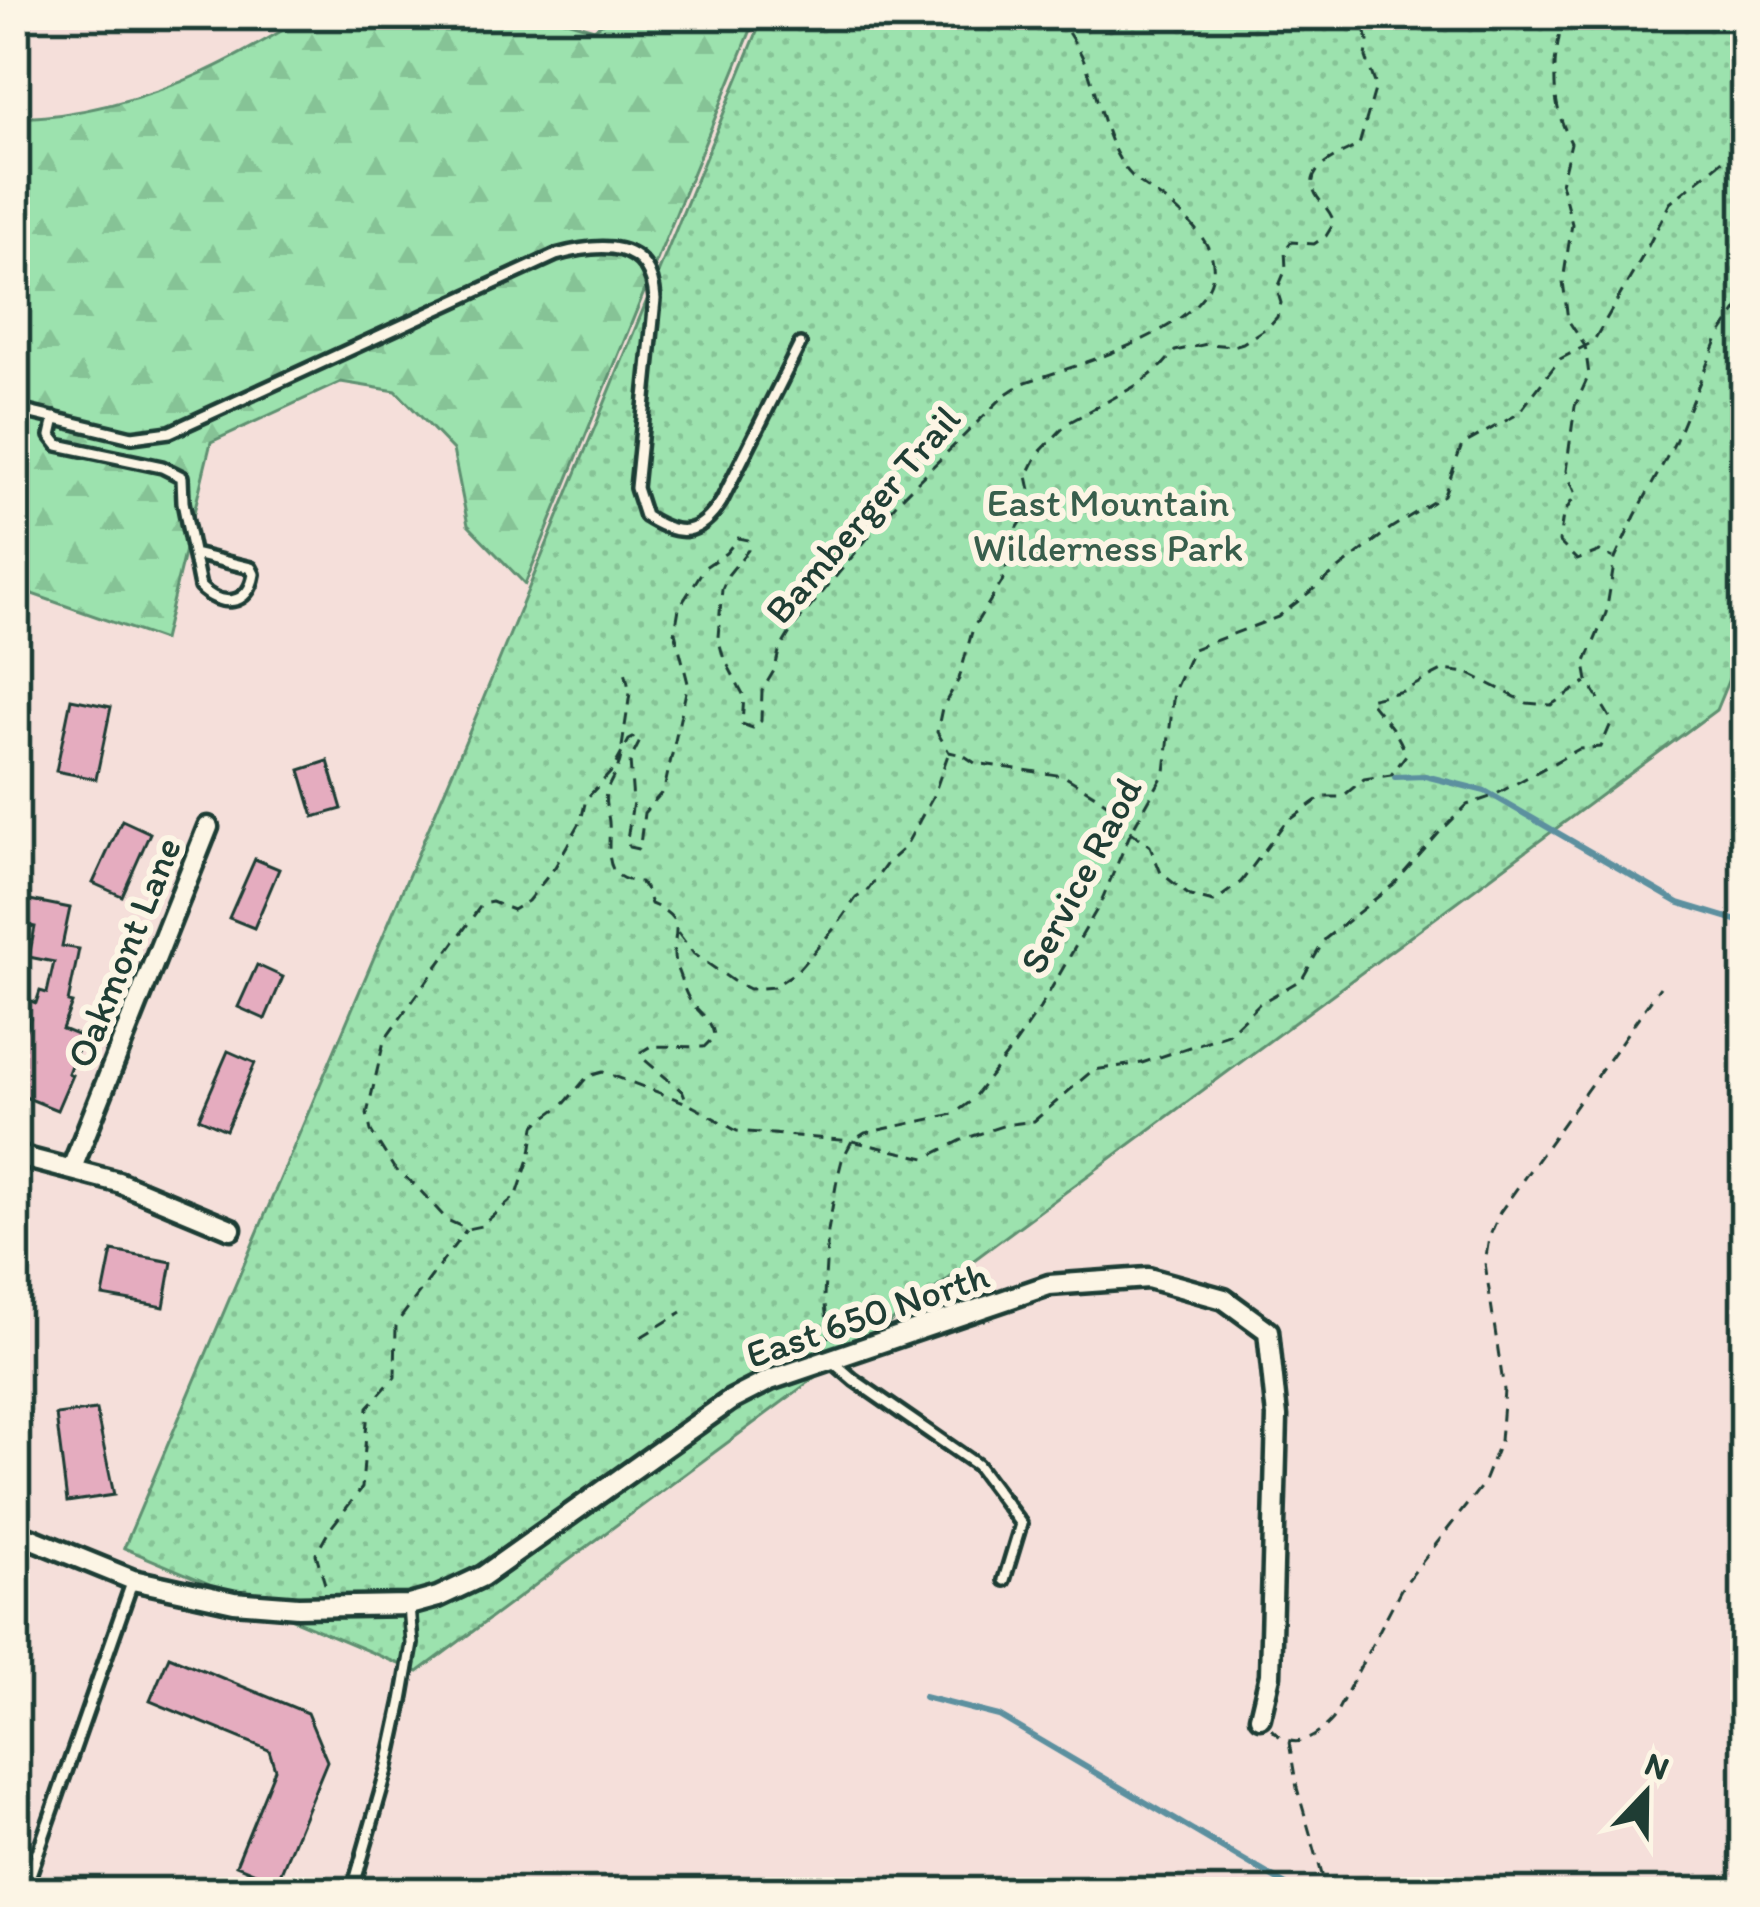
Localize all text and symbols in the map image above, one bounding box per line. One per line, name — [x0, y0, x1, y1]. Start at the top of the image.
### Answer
street label: Bamberger Trail — [755, 396, 970, 633]
park label: East Mountain Wilderness Park — [973, 479, 1243, 571]
street label: Service Raod — [1009, 769, 1152, 981]
street label: Oakmont Lane — [56, 830, 191, 1074]
street label: East 650 North — [740, 1251, 995, 1378]
north arrow — [1586, 1733, 1706, 1853]
text: N — [1639, 1743, 1675, 1788]

